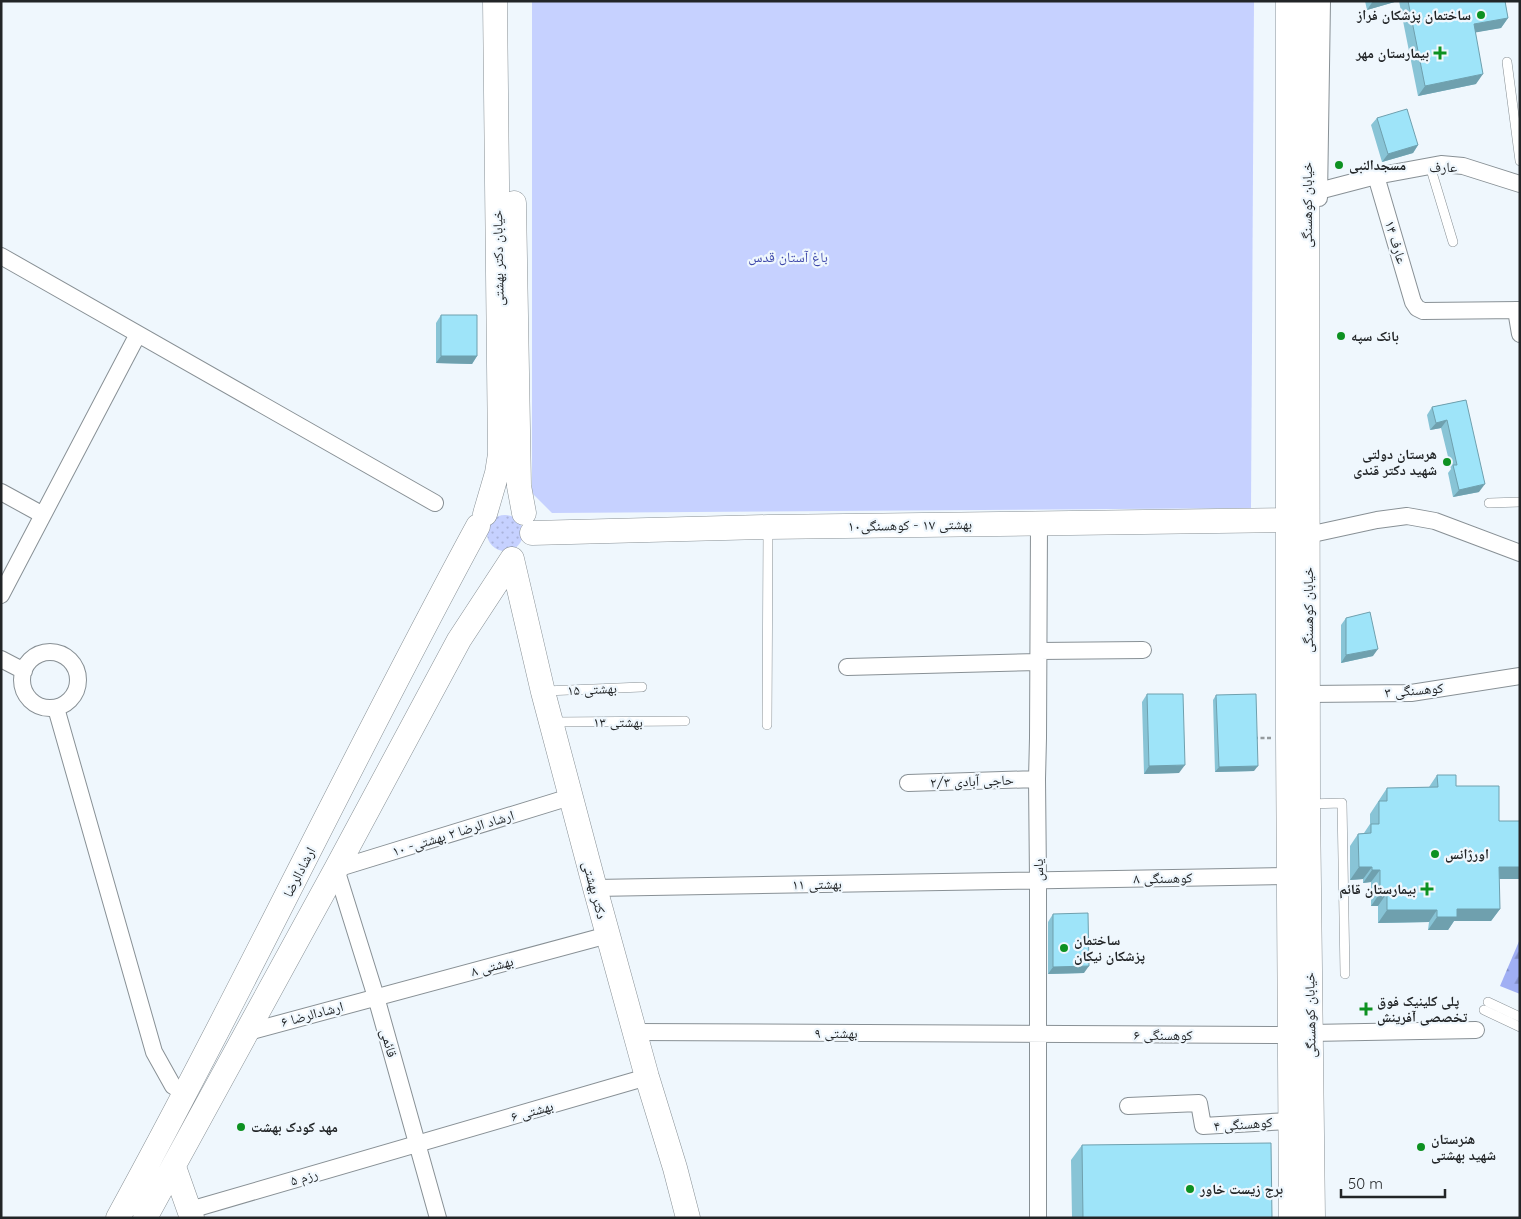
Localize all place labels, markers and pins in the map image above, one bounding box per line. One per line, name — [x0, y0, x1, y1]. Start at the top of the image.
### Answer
place label: ساختمان پزشکان فراز — [1356, 6, 1471, 24]
marker: ساختمان پزشکان فراز — [1475, 9, 1487, 21]
place label: بیمارستان مهر — [1355, 44, 1429, 62]
marker: بیمارستان مهر — [1433, 46, 1447, 60]
place label: مسجدالنبی — [1349, 156, 1406, 174]
marker: مسجدالنبی — [1333, 159, 1345, 171]
place label: بانک سپه — [1351, 327, 1399, 345]
marker: بانک سپه — [1335, 330, 1347, 342]
place label: هرستان دولتی شهید دکتر قندی — [1353, 445, 1437, 479]
marker: هرستان دولتی شهید دکتر قندی — [1441, 456, 1453, 468]
place label: اورژانس — [1445, 845, 1489, 863]
marker: اورژانس — [1429, 848, 1441, 860]
place label: بیمارستان قائم — [1339, 880, 1416, 899]
marker: بیمارستان قائم — [1420, 882, 1434, 896]
place label: ساختمان پزشکان نیکان — [1074, 931, 1145, 965]
marker: ساختمان پزشکان نیکان — [1058, 942, 1070, 954]
place label: پلی کلینیک فوق تخصصی آفرینش — [1377, 992, 1467, 1026]
marker: پلی کلینیک فوق تخصصی آفرینش — [1359, 1002, 1373, 1016]
place label: مهد کودک بهشت — [251, 1118, 338, 1136]
marker: مهد کودک بهشت — [235, 1121, 247, 1133]
place label: هنرستان شهید بهشتی — [1431, 1130, 1496, 1164]
marker: هنرستان شهید بهشتی — [1415, 1141, 1427, 1153]
place label: برج زیست خاور — [1199, 1180, 1283, 1198]
marker: برج زیست خاور — [1184, 1183, 1196, 1195]

